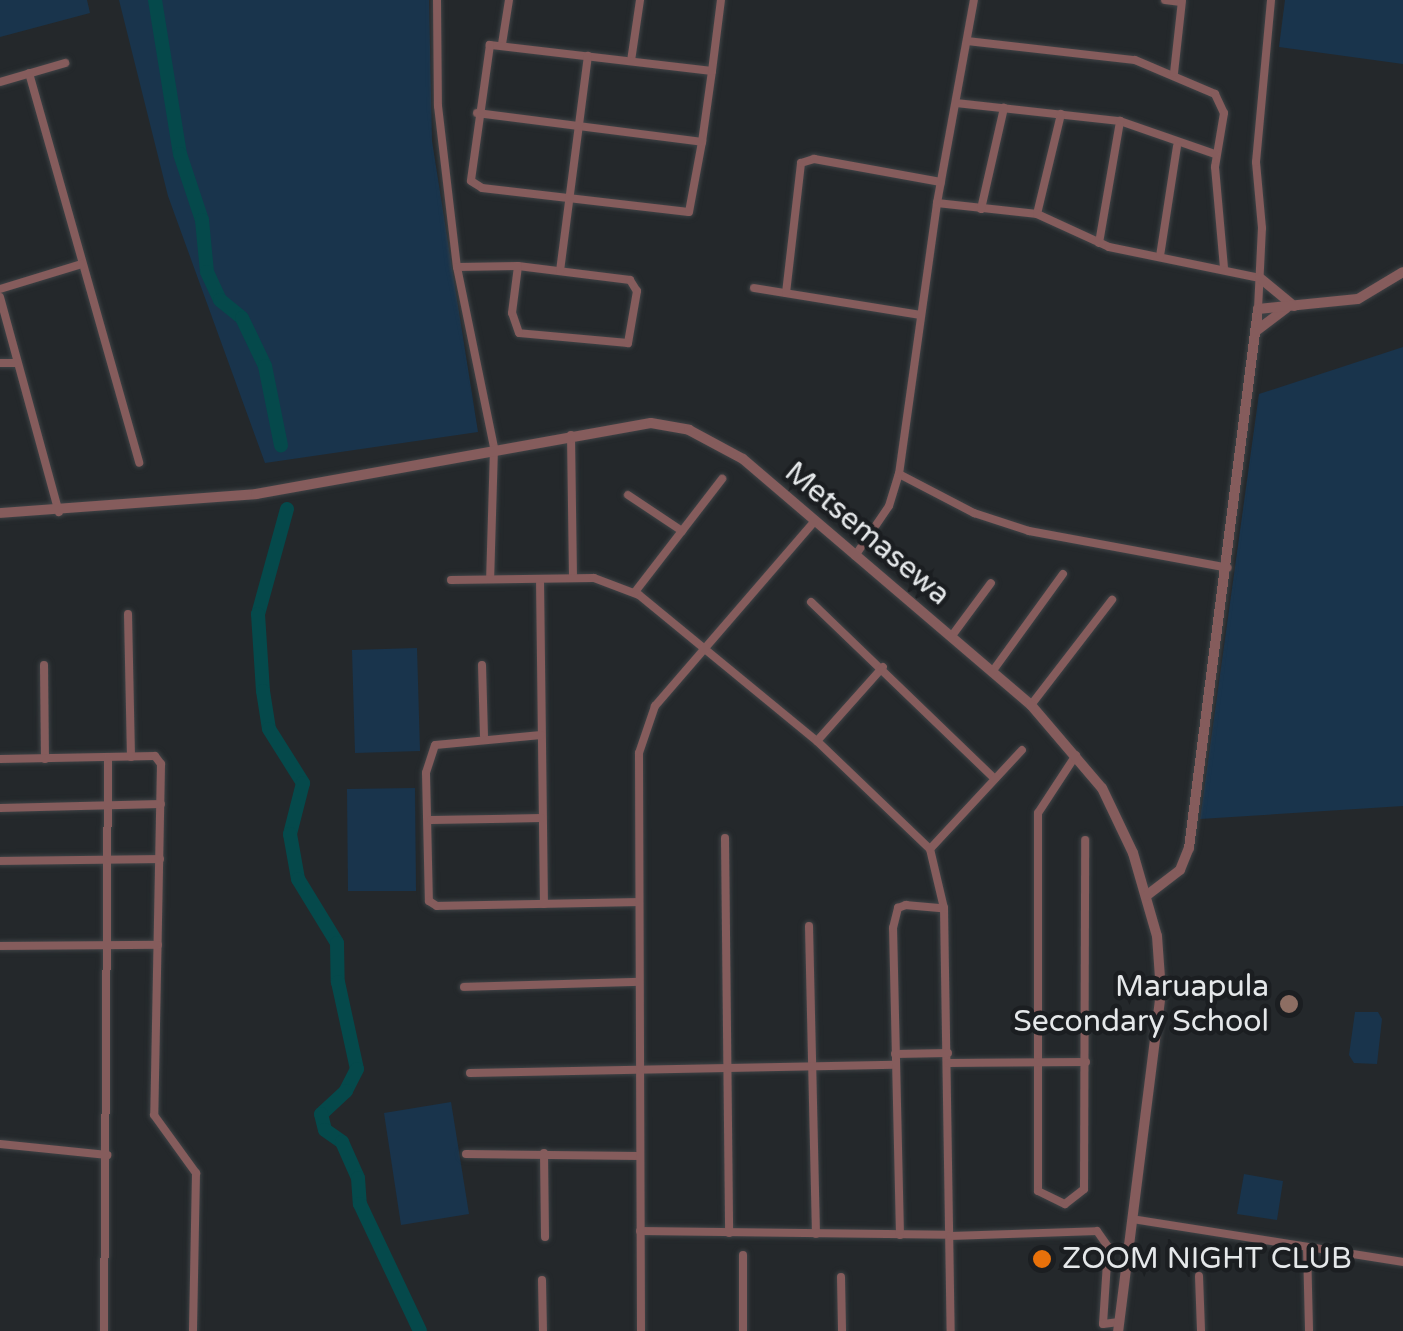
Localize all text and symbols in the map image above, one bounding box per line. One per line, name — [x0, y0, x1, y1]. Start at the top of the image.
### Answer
street label: Metsemasewa — [777, 455, 957, 613]
place label: Maruapula Secondary School — [1013, 969, 1269, 1040]
marker: Maruapula Secondary School — [1278, 993, 1300, 1015]
place label: ZOOM NIGHT CLUB — [1062, 1241, 1352, 1277]
marker: ZOOM NIGHT CLUB — [1031, 1248, 1053, 1270]

